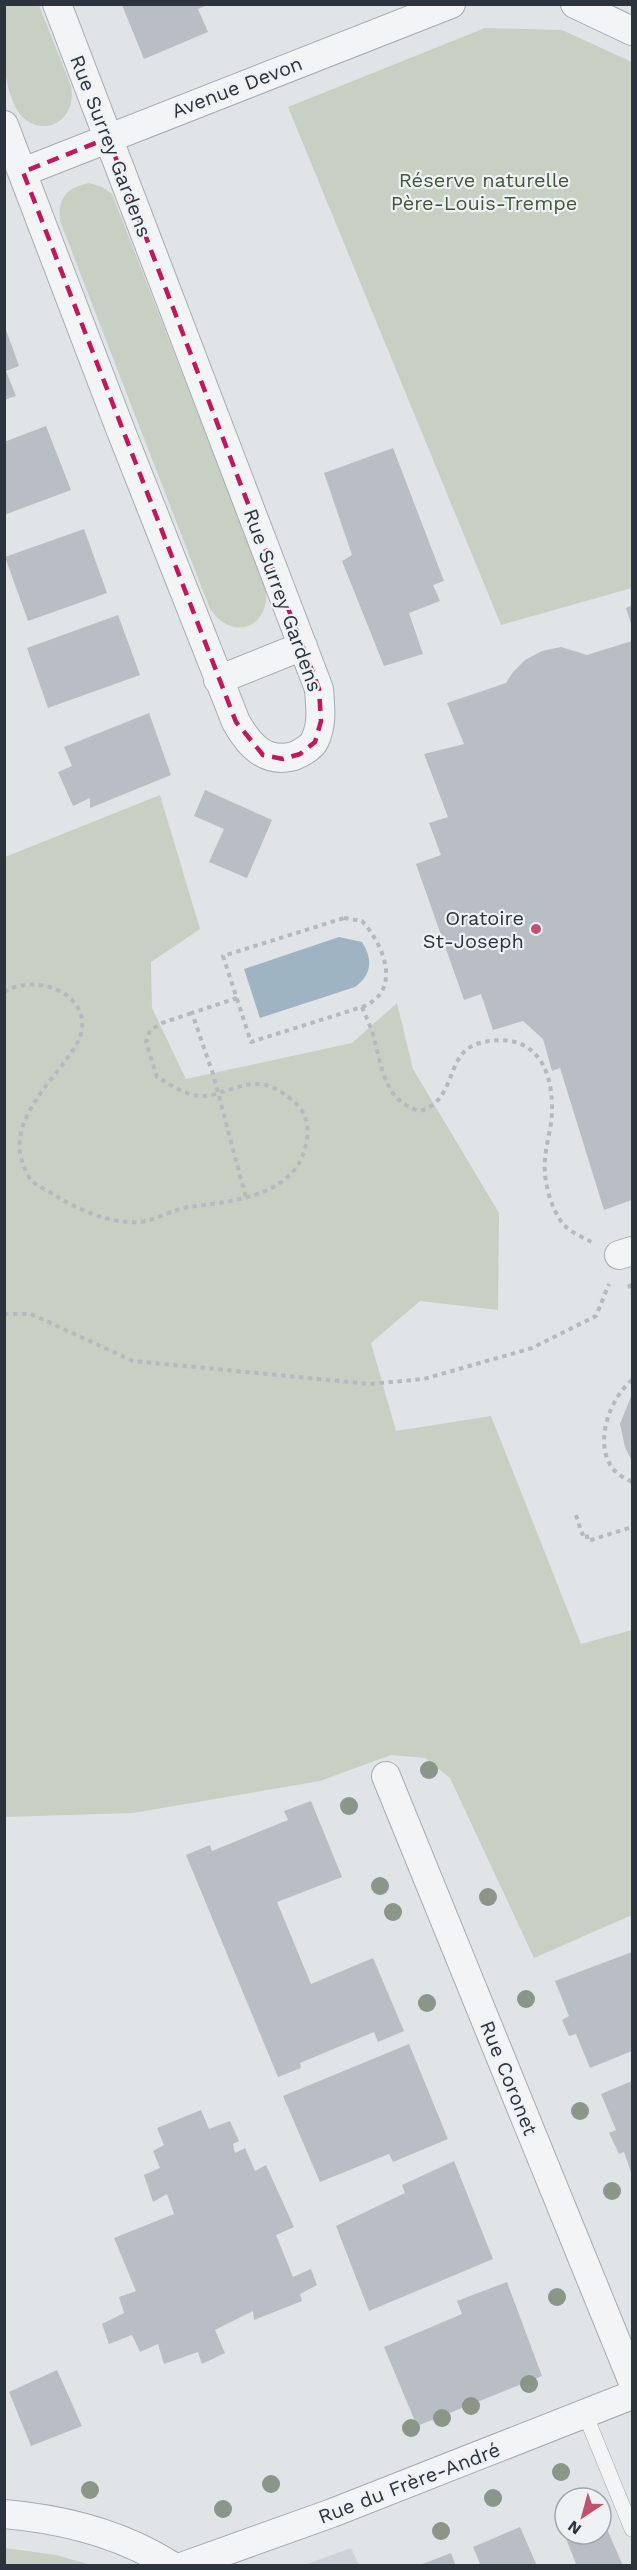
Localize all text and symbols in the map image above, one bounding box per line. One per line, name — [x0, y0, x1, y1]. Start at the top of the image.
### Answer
street label: Avenue Devon — [168, 51, 306, 123]
street label: Rue Surrey Gardens — [65, 52, 157, 240]
park label: Réserve naturelle Père-Louis-Trempe — [391, 168, 577, 215]
street label: Rue Surrey Gardens — [239, 505, 327, 695]
place label: Oratoire St-Joseph — [423, 906, 524, 953]
marker: Oratoire St-Joseph — [529, 922, 543, 936]
street label: Rue Coronet — [475, 2017, 543, 2139]
street label: Rue du Frère-André — [315, 2437, 503, 2529]
north arrow — [553, 2486, 613, 2546]
text: N — [564, 2517, 585, 2539]

